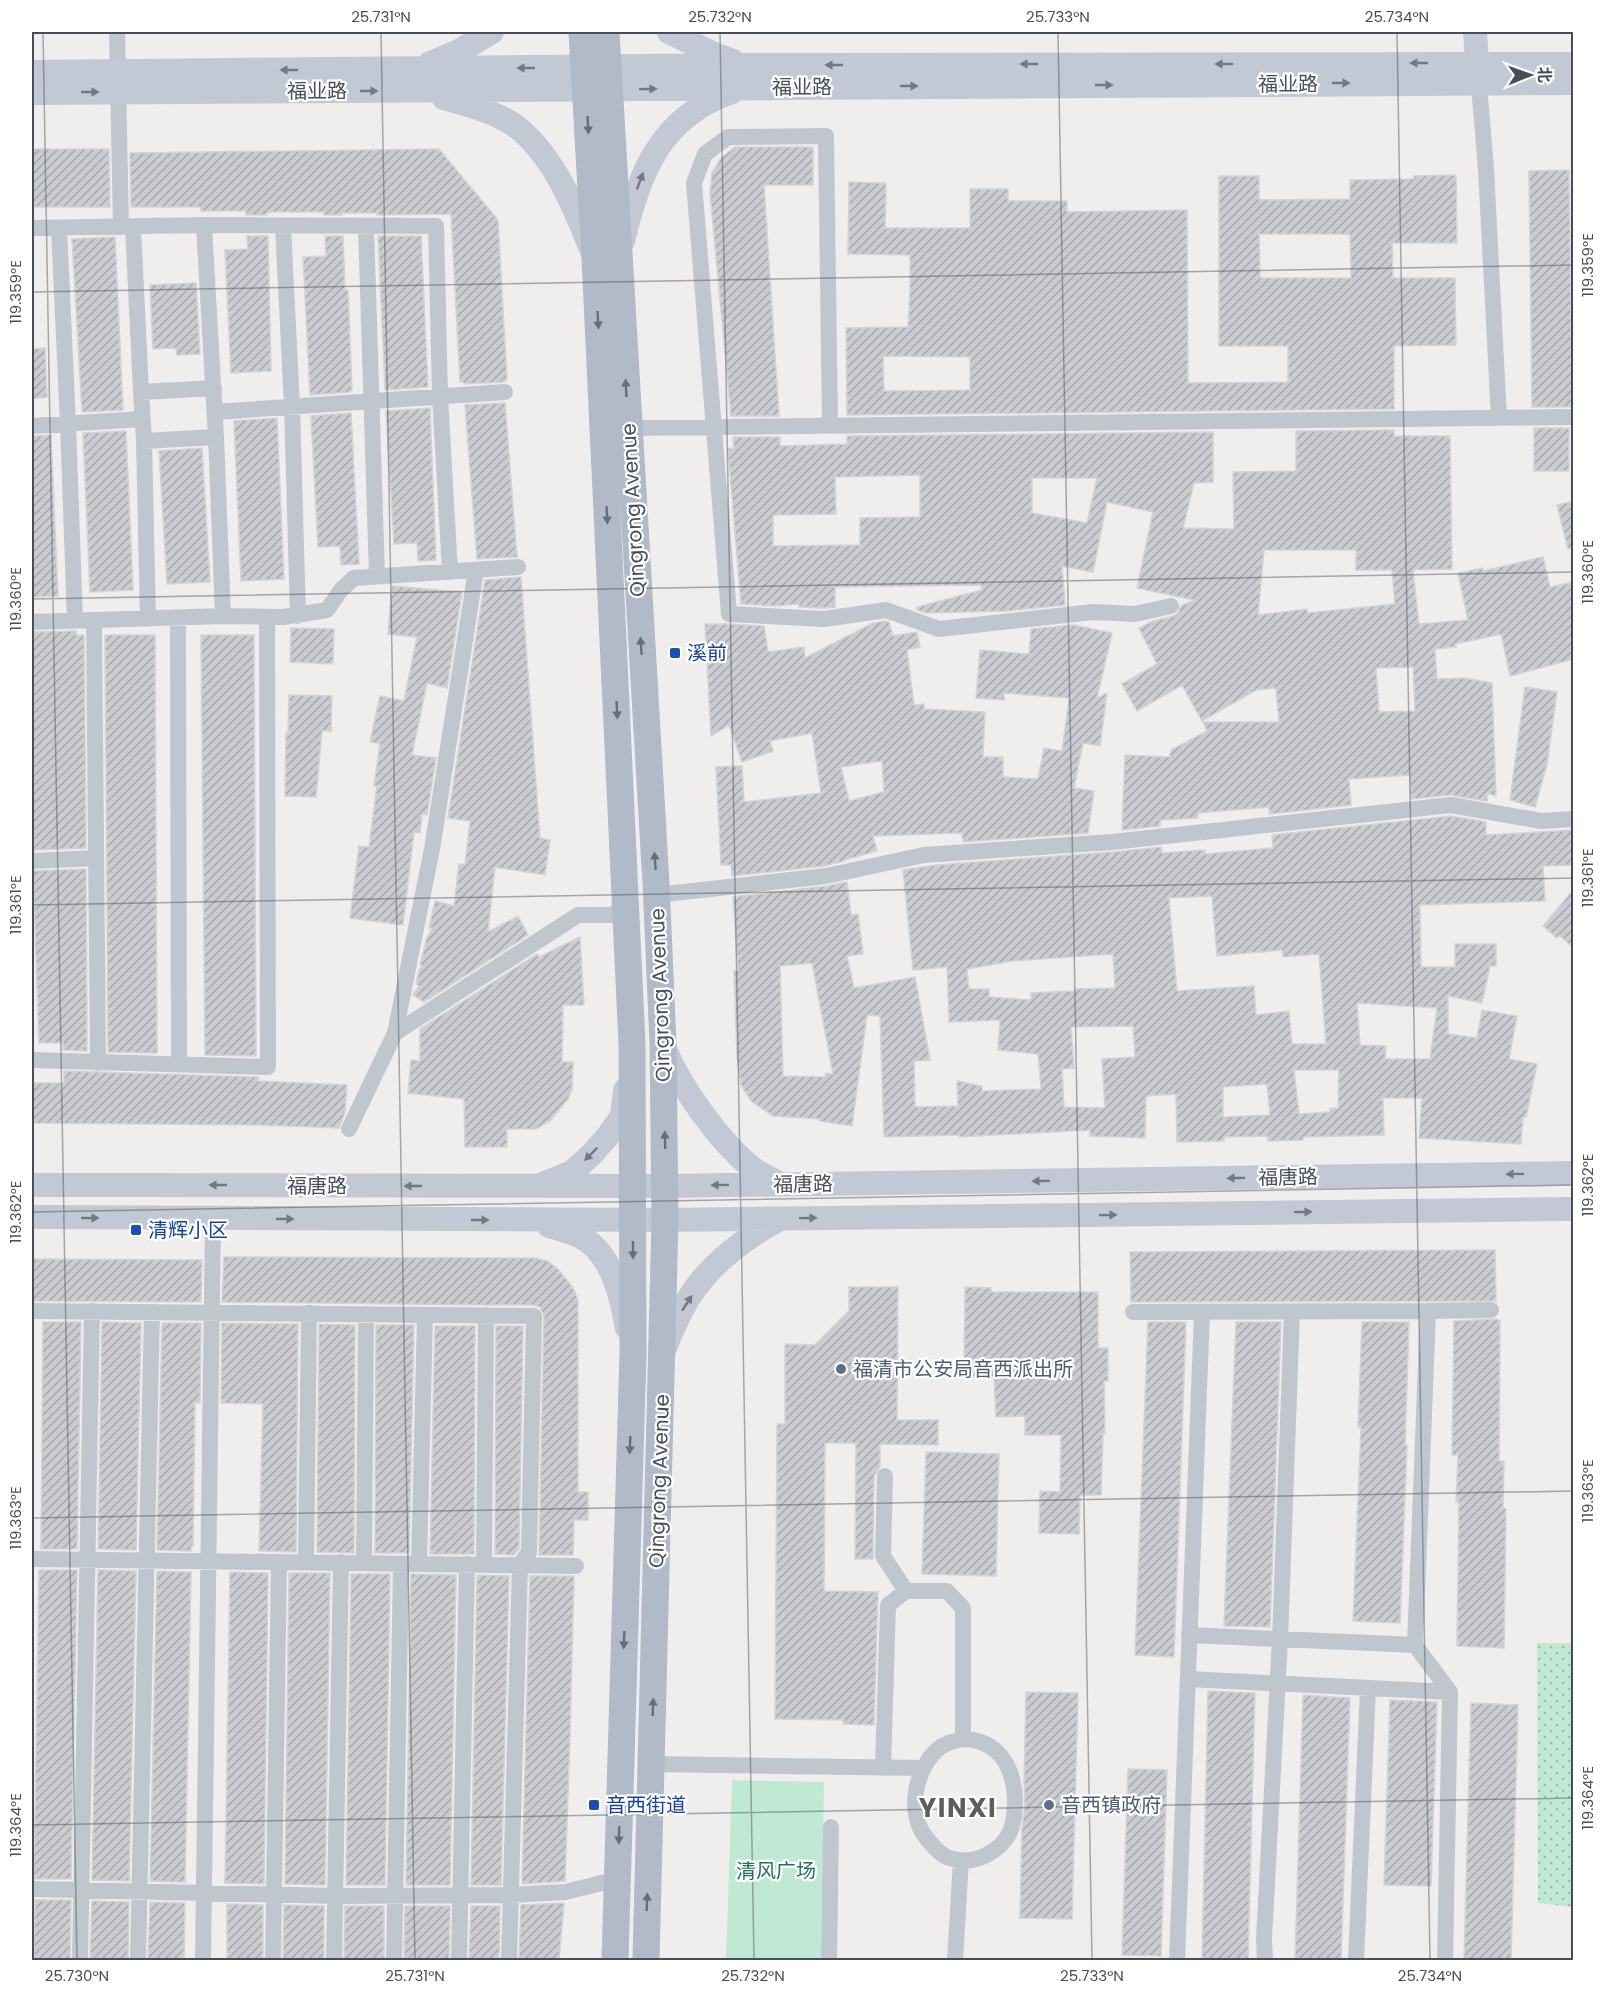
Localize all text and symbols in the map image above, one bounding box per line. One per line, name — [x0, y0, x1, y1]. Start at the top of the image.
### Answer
text: 25.731°N — [351, 6, 411, 27]
text: 25.732°N — [688, 6, 752, 27]
text: 25.733°N — [1026, 6, 1090, 27]
text: 25.734°N — [1365, 6, 1429, 27]
north arrow — [1500, 45, 1560, 105]
one-way arrow — [1409, 58, 1428, 68]
one-way arrow — [1019, 59, 1038, 69]
one-way arrow — [1214, 59, 1233, 68]
one-way arrow — [824, 60, 843, 70]
one-way arrow — [517, 63, 536, 73]
one-way arrow — [280, 65, 299, 74]
text: 北 — [1533, 67, 1556, 83]
street label: 福业路 — [1258, 70, 1318, 98]
street label: 福业路 — [772, 73, 832, 101]
street label: 福业路 — [287, 77, 347, 105]
one-way arrow — [1332, 78, 1351, 88]
one-way arrow — [1095, 80, 1114, 90]
one-way arrow — [900, 81, 919, 91]
one-way arrow — [638, 84, 657, 94]
one-way arrow — [359, 86, 378, 96]
one-way arrow — [80, 87, 99, 97]
one-way arrow — [583, 116, 592, 135]
one-way arrow — [636, 172, 646, 190]
text: 119.359°E — [1577, 233, 1598, 297]
text: 119.359°E — [5, 260, 26, 324]
one-way arrow — [593, 311, 602, 330]
one-way arrow — [621, 379, 630, 398]
street label: Qingrong Avenue — [614, 422, 652, 598]
one-way arrow — [603, 506, 612, 525]
text: 119.360°E — [1577, 540, 1598, 604]
text: 119.360°E — [5, 567, 26, 631]
one-way arrow — [637, 636, 646, 655]
place label: 溪前 — [687, 639, 727, 667]
marker: 溪前 — [668, 646, 682, 660]
one-way arrow — [612, 700, 621, 719]
text: 119.361°E — [1577, 848, 1598, 908]
one-way arrow — [650, 852, 659, 871]
text: 119.361°E — [5, 875, 26, 935]
street label: Qingrong Avenue — [643, 908, 677, 1082]
one-way arrow — [660, 1131, 669, 1150]
one-way arrow — [584, 1147, 598, 1162]
text: 119.362°E — [1577, 1153, 1598, 1217]
street label: 福唐路 — [1258, 1162, 1318, 1192]
street label: 福唐路 — [773, 1169, 833, 1199]
one-way arrow — [1506, 1169, 1525, 1178]
street label: 福唐路 — [287, 1172, 347, 1200]
one-way arrow — [1227, 1173, 1246, 1183]
one-way arrow — [1032, 1176, 1051, 1185]
text: 119.362°E — [5, 1180, 26, 1244]
one-way arrow — [209, 1180, 228, 1190]
one-way arrow — [711, 1180, 730, 1190]
one-way arrow — [404, 1181, 423, 1191]
one-way arrow — [1293, 1208, 1312, 1217]
one-way arrow — [1098, 1210, 1117, 1220]
one-way arrow — [80, 1213, 99, 1223]
one-way arrow — [798, 1213, 817, 1223]
one-way arrow — [275, 1214, 294, 1224]
one-way arrow — [470, 1215, 489, 1225]
place label: 清辉小区 — [148, 1216, 228, 1244]
marker: 清辉小区 — [129, 1223, 143, 1237]
one-way arrow — [628, 1240, 638, 1259]
one-way arrow — [681, 1295, 693, 1311]
place label: 福清市公安局音西派出所 — [853, 1355, 1073, 1383]
marker: 福清市公安局音西派出所 — [834, 1362, 848, 1376]
street label: Qingrong Avenue — [642, 1394, 676, 1568]
one-way arrow — [625, 1435, 635, 1454]
text: 119.363°E — [1577, 1459, 1598, 1523]
text: 119.363°E — [5, 1486, 26, 1550]
one-way arrow — [620, 1630, 629, 1649]
one-way arrow — [648, 1698, 657, 1717]
text: 119.364°E — [1577, 1766, 1598, 1830]
district label: YINXI — [919, 1790, 997, 1826]
place label: 音西街道 — [606, 1791, 686, 1819]
place label: 音西镇政府 — [1061, 1791, 1161, 1819]
text: 119.364°E — [5, 1793, 26, 1857]
marker: 音西街道 — [587, 1798, 601, 1812]
marker: 音西镇政府 — [1042, 1798, 1056, 1812]
one-way arrow — [614, 1825, 624, 1844]
park label: 清风广场 — [736, 1857, 816, 1885]
one-way arrow — [643, 1893, 652, 1912]
text: 25.730°N — [45, 1965, 109, 1986]
text: 25.731°N — [385, 1965, 445, 1986]
text: 25.732°N — [721, 1965, 785, 1986]
text: 25.733°N — [1060, 1965, 1124, 1986]
text: 25.734°N — [1398, 1965, 1462, 1986]

